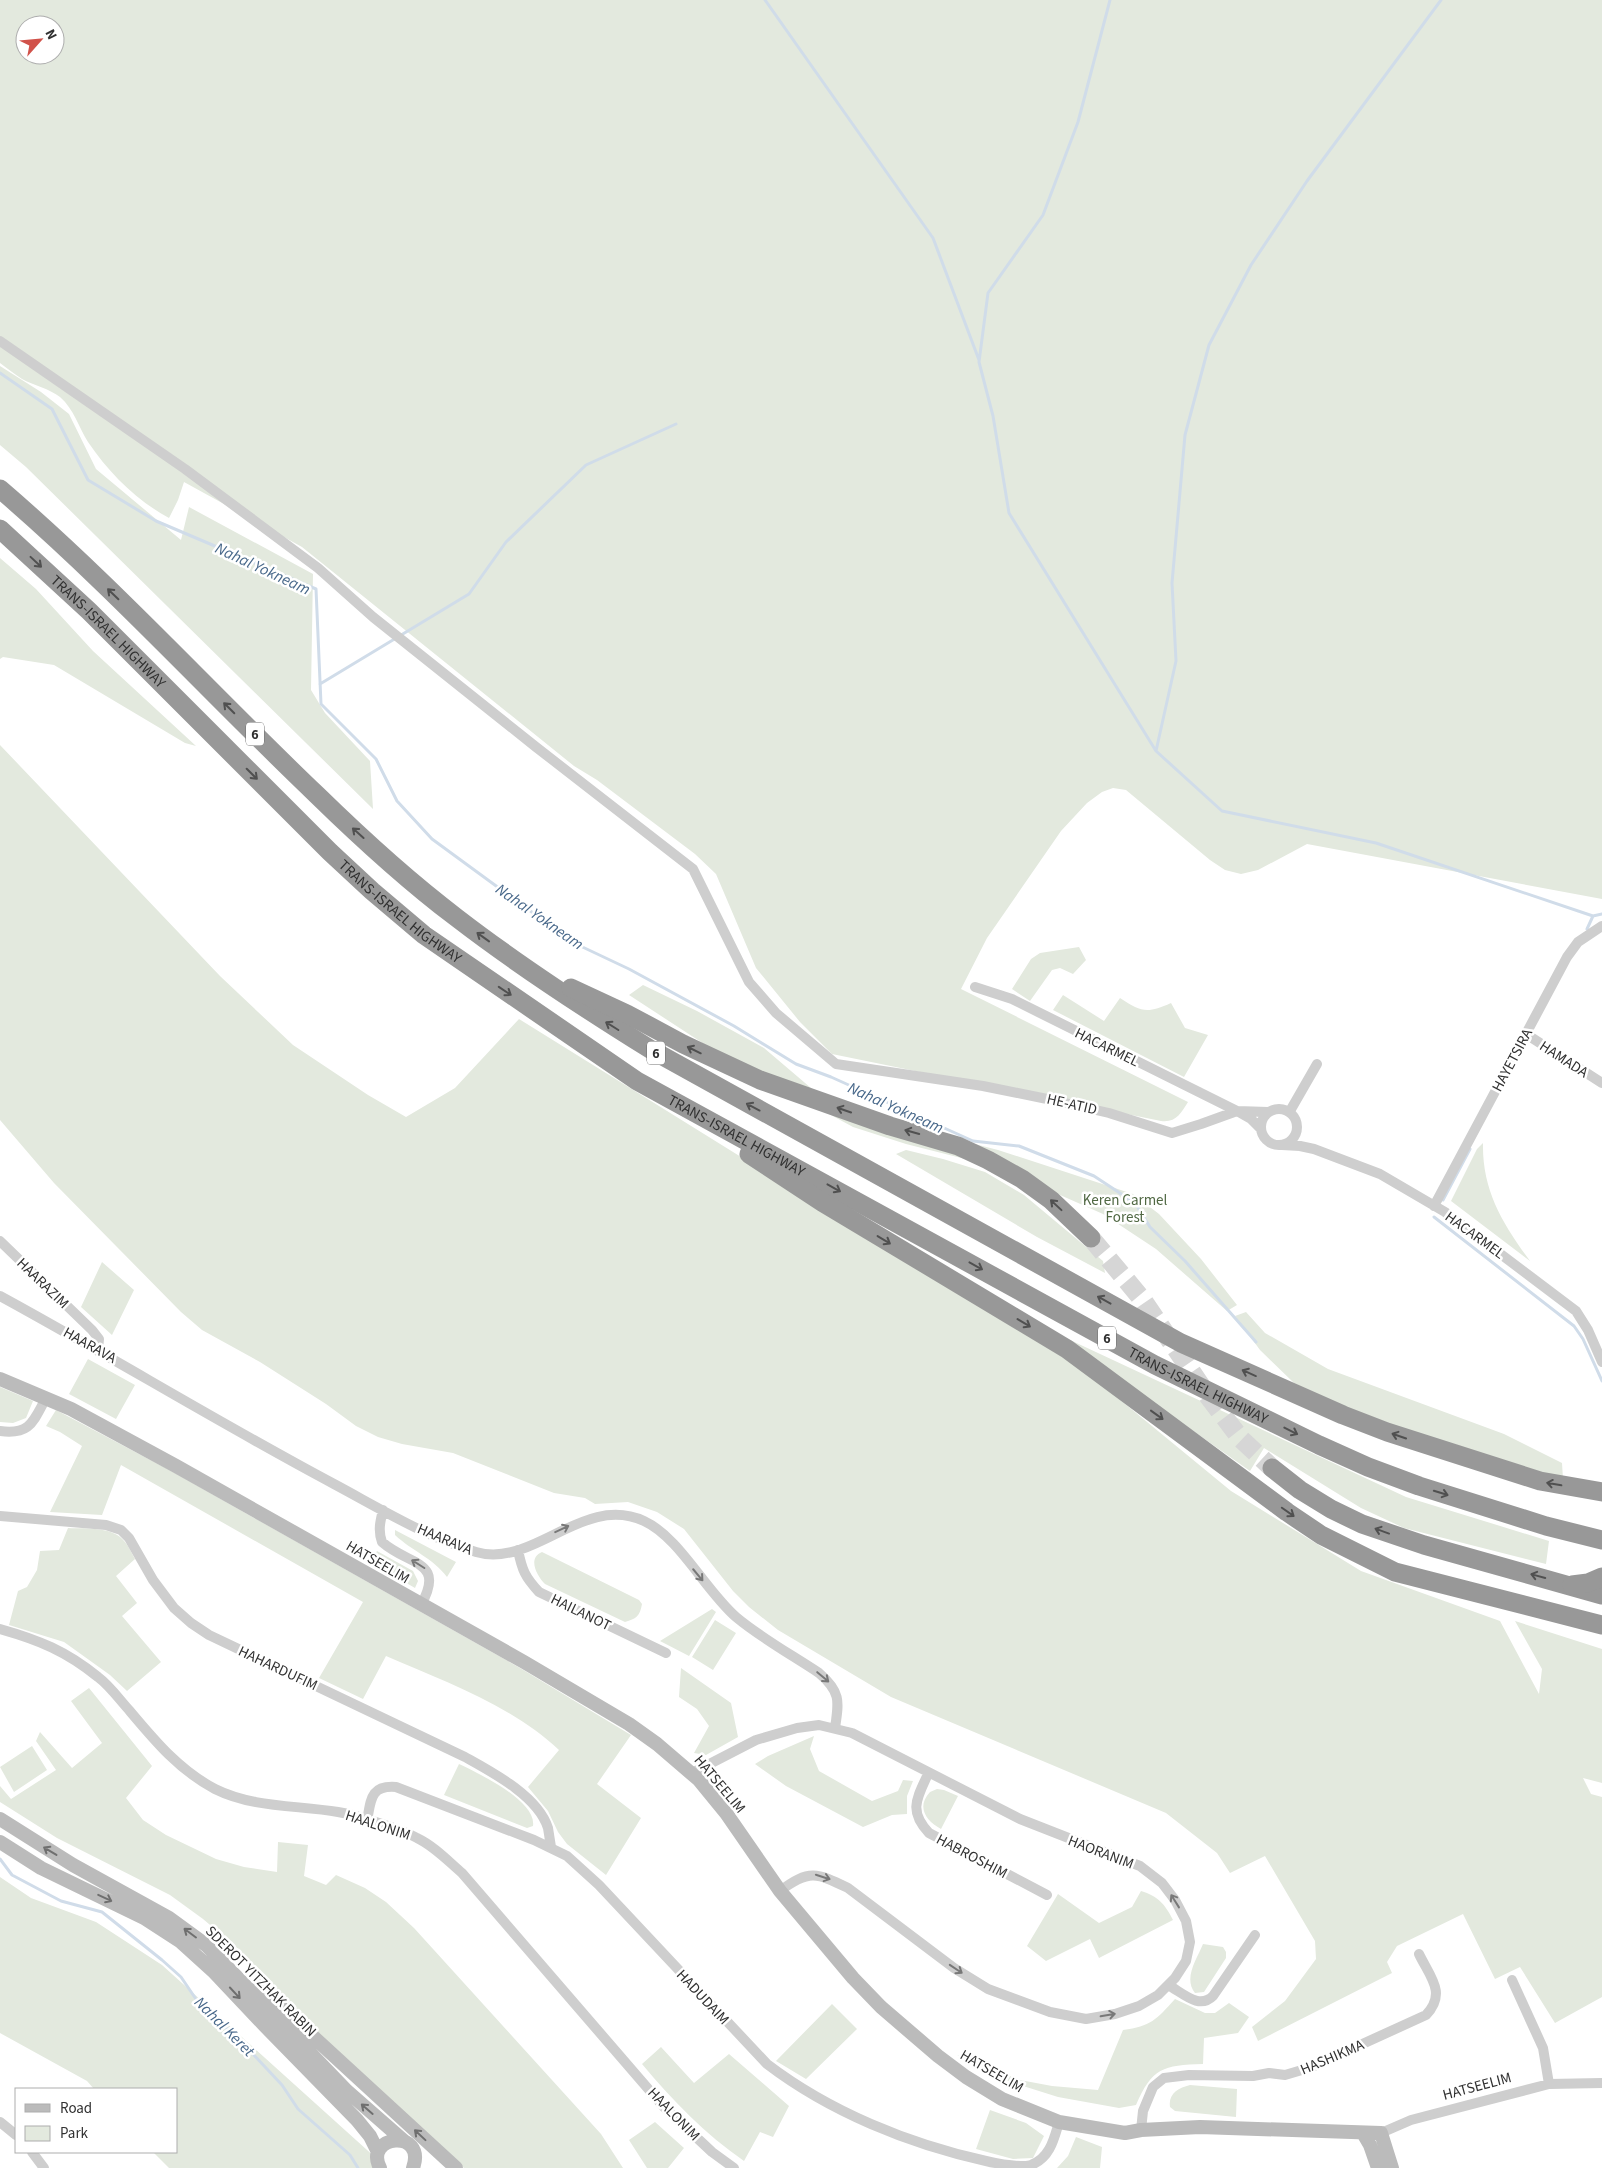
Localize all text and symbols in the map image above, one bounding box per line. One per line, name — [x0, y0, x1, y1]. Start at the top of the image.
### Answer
north arrow — [15, 15, 65, 65]
text: N — [40, 26, 62, 43]
water label: Nahal Yokneam — [211, 537, 314, 601]
one-way arrow — [29, 556, 42, 568]
street label: TRANS-ISRAEL HIGHWAY — [46, 571, 171, 694]
one-way arrow — [108, 588, 120, 600]
one-way arrow — [223, 701, 235, 714]
road number: 6 — [246, 722, 264, 746]
one-way arrow — [246, 768, 258, 780]
one-way arrow — [352, 827, 365, 839]
street label: TRANS-ISRAEL HIGHWAY — [334, 855, 466, 969]
water label: Nahal Yokneam — [491, 878, 588, 955]
one-way arrow — [476, 932, 490, 942]
one-way arrow — [498, 986, 512, 996]
one-way arrow — [606, 1020, 620, 1030]
street label: HACARMEL — [1071, 1023, 1142, 1072]
street label: HAYETSIRA — [1487, 1024, 1538, 1096]
street label: HAMADA — [1535, 1036, 1593, 1083]
road number: 6 — [647, 1042, 665, 1064]
one-way arrow — [687, 1044, 702, 1054]
water label: Nahal Yokneam — [844, 1077, 947, 1139]
street label: HE-ATID — [1045, 1089, 1099, 1120]
street label: TRANS-ISRAEL HIGHWAY — [664, 1090, 810, 1183]
one-way arrow — [746, 1102, 761, 1111]
one-way arrow — [837, 1105, 853, 1115]
one-way arrow — [904, 1127, 920, 1137]
one-way arrow — [826, 1183, 841, 1193]
park label: Keren Carmel Forest — [1083, 1190, 1168, 1228]
one-way arrow — [1049, 1199, 1062, 1211]
street label: HACARMEL — [1441, 1207, 1509, 1264]
one-way arrow — [877, 1235, 891, 1245]
street label: HAARAZIM — [12, 1253, 73, 1314]
one-way arrow — [968, 1262, 983, 1271]
one-way arrow — [1097, 1295, 1112, 1305]
one-way arrow — [1016, 1319, 1030, 1329]
street label: HAARAVA — [59, 1322, 121, 1369]
road number: 6 — [1098, 1326, 1116, 1350]
street label: TRANS-ISRAEL HIGHWAY — [1124, 1342, 1272, 1430]
one-way arrow — [1242, 1368, 1257, 1378]
one-way arrow — [1150, 1410, 1164, 1420]
one-way arrow — [1283, 1426, 1298, 1436]
one-way arrow — [1391, 1431, 1407, 1441]
one-way arrow — [1546, 1478, 1562, 1488]
one-way arrow — [1432, 1488, 1448, 1498]
one-way arrow — [1281, 1507, 1295, 1517]
street label: HAARAVA — [414, 1518, 476, 1561]
one-way arrow — [554, 1524, 569, 1534]
one-way arrow — [1375, 1526, 1390, 1535]
street label: HATSEELIM — [342, 1536, 414, 1589]
one-way arrow — [411, 1559, 425, 1569]
one-way arrow — [693, 1568, 704, 1581]
one-way arrow — [1531, 1571, 1547, 1580]
street label: HAILANOT — [547, 1589, 614, 1636]
street label: HAHARDUFIM — [235, 1641, 321, 1696]
one-way arrow — [817, 1671, 830, 1682]
street label: HATSEELIM — [689, 1751, 750, 1818]
street label: HAALONIM — [343, 1805, 413, 1846]
street label: HABROSHIM — [932, 1829, 1011, 1884]
street label: HAORANIM — [1065, 1830, 1137, 1875]
one-way arrow — [44, 1846, 58, 1856]
one-way arrow — [815, 1873, 831, 1882]
one-way arrow — [97, 1894, 112, 1904]
one-way arrow — [1170, 1894, 1180, 1908]
street label: SDEROT YITZHAK RABIN — [200, 1921, 321, 2042]
one-way arrow — [184, 1928, 197, 1939]
one-way arrow — [949, 1964, 963, 1974]
street label: HADUDAIM — [671, 1965, 734, 2030]
one-way arrow — [229, 1987, 240, 2000]
water label: Nahal Keret — [189, 1992, 260, 2062]
one-way arrow — [1100, 2010, 1116, 2020]
street label: HASHIKMA — [1297, 2034, 1368, 2080]
street label: HATSEELIM — [956, 2045, 1028, 2098]
street label: HATSEELIM — [1440, 2067, 1514, 2106]
street label: HAALONIM — [643, 2083, 705, 2146]
legend — [15, 2088, 178, 2153]
text: Road — [60, 2098, 92, 2119]
one-way arrow — [361, 2103, 374, 2115]
text: Park — [60, 2123, 89, 2144]
one-way arrow — [414, 2129, 427, 2141]

